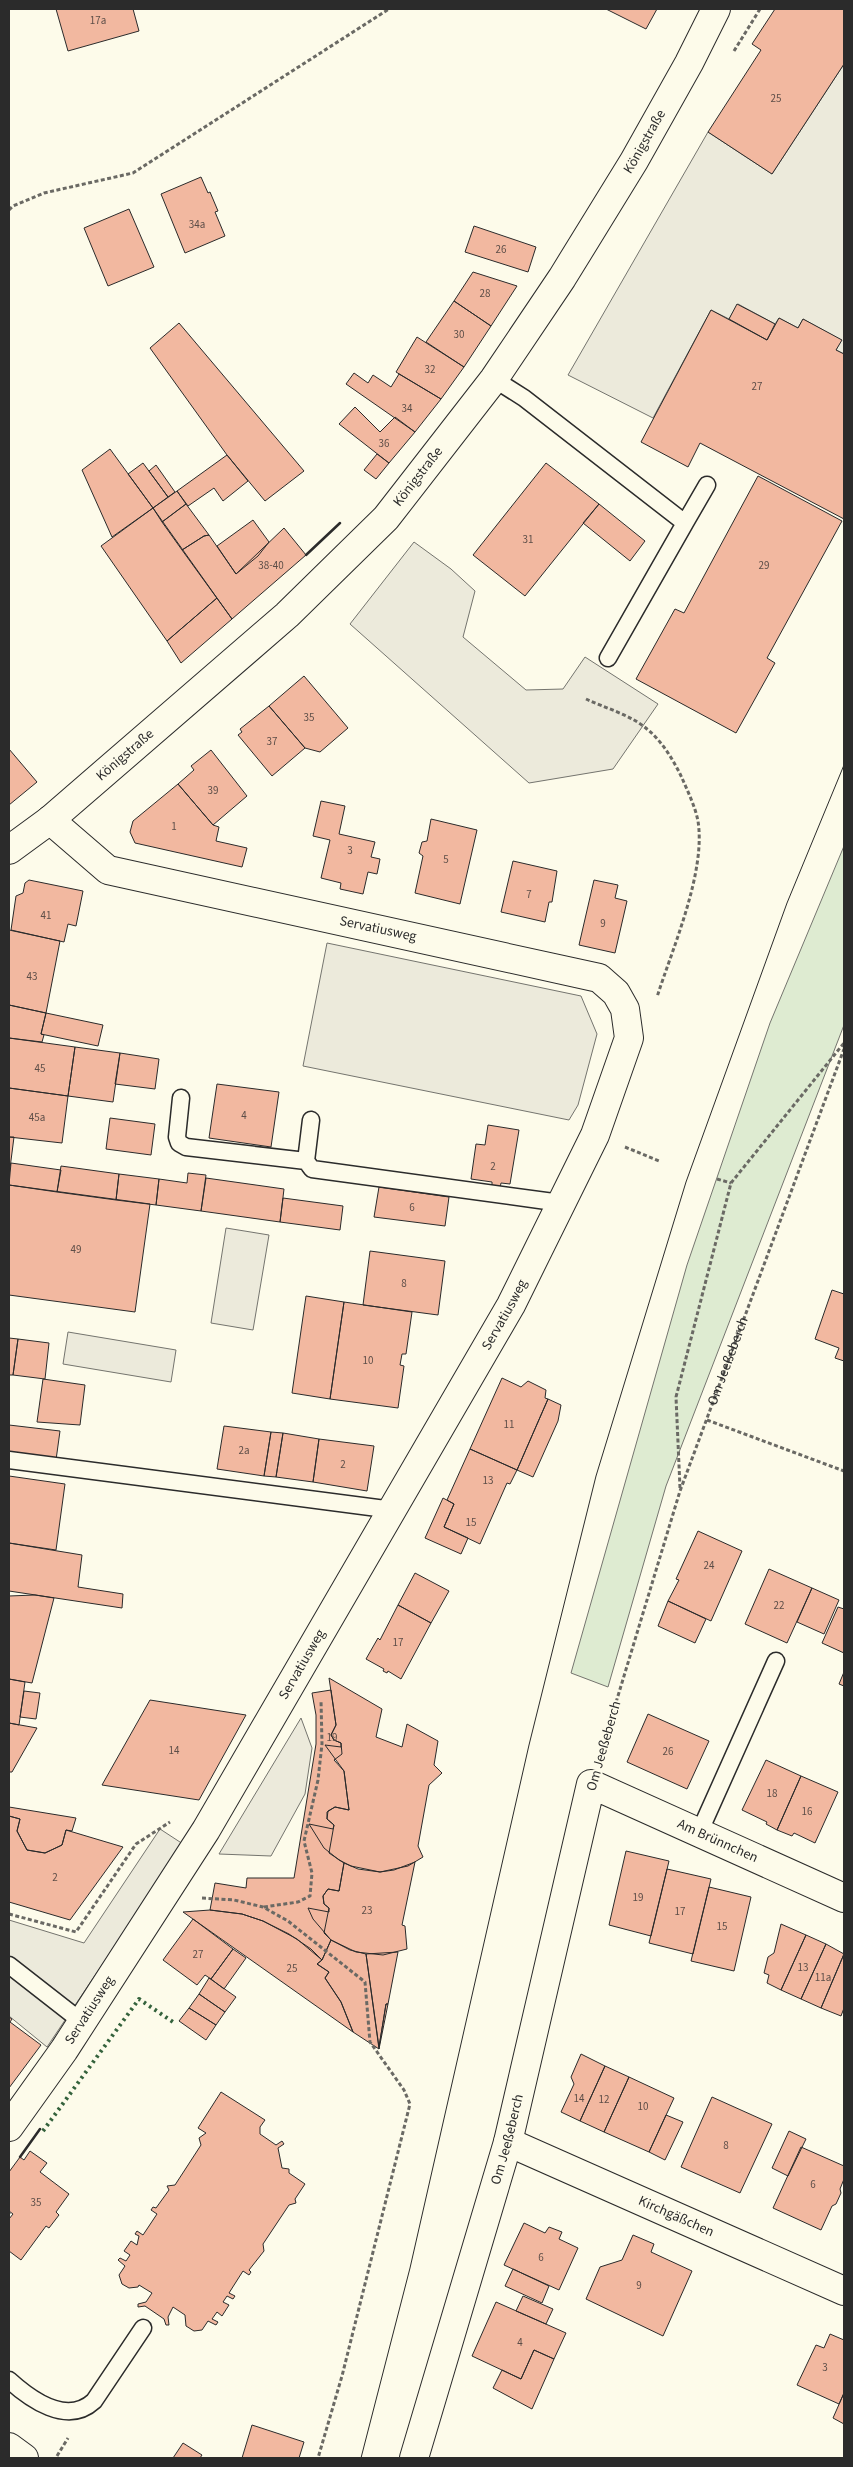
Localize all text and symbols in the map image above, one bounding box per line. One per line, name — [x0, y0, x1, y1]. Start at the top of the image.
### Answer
house number: 17a — [90, 13, 106, 28]
house number: 25 — [771, 91, 781, 106]
street label: Königstraße — [619, 106, 671, 178]
house number: 34a — [189, 217, 205, 232]
house number: 26 — [496, 242, 507, 257]
house number: 28 — [480, 286, 491, 301]
house number: 30 — [454, 327, 464, 342]
house number: 32 — [425, 362, 435, 377]
house number: 27 — [752, 379, 762, 394]
house number: 34 — [402, 401, 413, 416]
house number: 36 — [379, 436, 390, 451]
street label: Königstraße — [388, 443, 448, 511]
house number: 31 — [523, 532, 533, 547]
house number: 38-40 — [258, 558, 284, 573]
house number: 29 — [759, 558, 769, 573]
house number: 35 — [304, 710, 314, 725]
street label: Königstraße — [92, 724, 158, 786]
house number: 37 — [267, 734, 277, 749]
house number: 39 — [208, 783, 218, 798]
house number: 1 — [171, 819, 177, 834]
house number: 3 — [347, 843, 353, 858]
house number: 5 — [443, 852, 449, 867]
house number: 7 — [526, 887, 532, 902]
house number: 41 — [41, 908, 51, 923]
street label: Servatiusweg — [338, 911, 418, 947]
house number: 9 — [600, 916, 606, 931]
house number: 43 — [27, 969, 37, 984]
house number: 45 — [35, 1061, 45, 1076]
house number: 4 — [241, 1108, 247, 1123]
house number: 45a — [29, 1110, 45, 1125]
house number: 2 — [490, 1159, 496, 1174]
house number: 6 — [409, 1200, 415, 1215]
house number: 49 — [71, 1242, 81, 1257]
house number: 8 — [401, 1276, 407, 1291]
street label: Servatiusweg — [477, 1276, 532, 1354]
street label: Om Jeeßeberch — [703, 1314, 754, 1408]
house number: 10 — [363, 1353, 373, 1368]
house number: 11 — [504, 1417, 514, 1432]
house number: 2a — [238, 1443, 250, 1458]
house number: 2 — [340, 1457, 346, 1472]
house number: 13 — [483, 1473, 493, 1488]
house number: 15 — [466, 1515, 476, 1530]
house number: 24 — [704, 1558, 715, 1573]
house number: 22 — [774, 1598, 784, 1613]
street label: Servatiusweg — [274, 1625, 331, 1703]
house number: 17 — [393, 1635, 403, 1650]
street label: Om Jeeßeberch — [582, 1699, 626, 1793]
house number: 19 — [327, 1730, 337, 1745]
house number: 14 — [169, 1743, 180, 1758]
house number: 26 — [663, 1744, 674, 1759]
house number: 18 — [767, 1786, 778, 1801]
house number: 16 — [802, 1804, 813, 1819]
street label: Am Brünnchen — [674, 1814, 761, 1868]
house number: 2 — [52, 1870, 58, 1885]
house number: 19 — [633, 1890, 643, 1905]
house number: 23 — [362, 1903, 372, 1918]
house number: 17 — [675, 1904, 685, 1919]
house number: 15 — [717, 1919, 727, 1934]
house number: 27 — [193, 1947, 203, 1962]
house number: 13 — [798, 1960, 808, 1975]
house number: 25 — [287, 1961, 297, 1976]
house number: 11a — [815, 1970, 831, 1985]
street label: Servatiusweg — [60, 1972, 119, 2049]
house number: 14 — [574, 2091, 585, 2106]
street label: Om Jeeßeberch — [486, 2092, 529, 2187]
house number: 12 — [599, 2092, 609, 2107]
house number: 10 — [638, 2099, 648, 2114]
house number: 8 — [723, 2138, 729, 2153]
house number: 6 — [810, 2177, 816, 2192]
street label: Kirchgäßchen — [635, 2191, 717, 2242]
house number: 35 — [31, 2195, 41, 2210]
house number: 6 — [538, 2250, 544, 2265]
house number: 9 — [636, 2278, 642, 2293]
house number: 4 — [517, 2335, 523, 2350]
house number: 3 — [822, 2360, 828, 2375]

